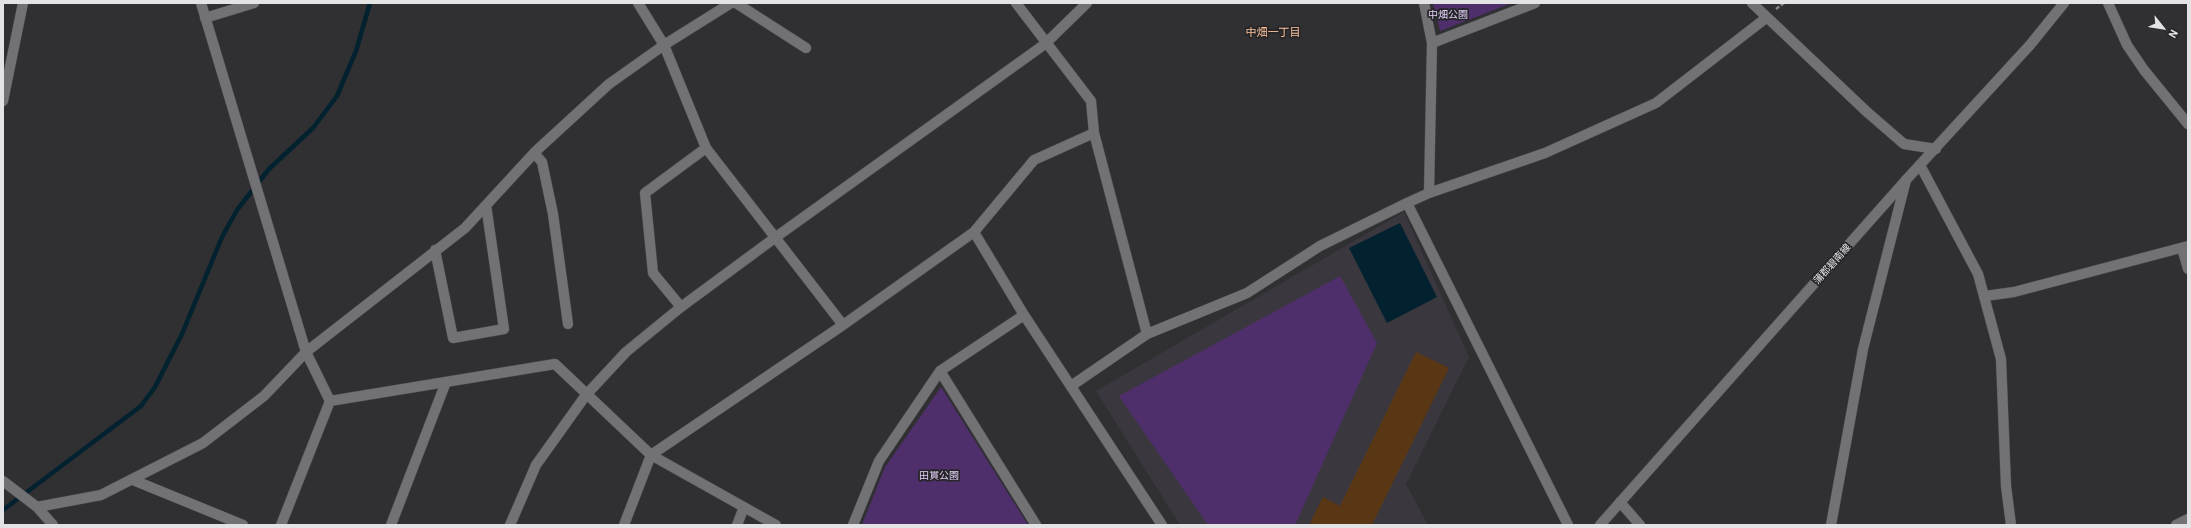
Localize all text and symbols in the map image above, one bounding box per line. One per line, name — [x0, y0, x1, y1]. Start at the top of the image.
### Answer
north arrow — [2143, 8, 2183, 48]
park label: 中畑公園 — [1428, 9, 1468, 21]
district label: 中畑一丁目 — [1246, 25, 1300, 39]
text: N — [2166, 28, 2181, 41]
street label: 蒲郡碧南線 — [1811, 241, 1853, 287]
park label: 田貫公園 — [919, 470, 959, 482]

